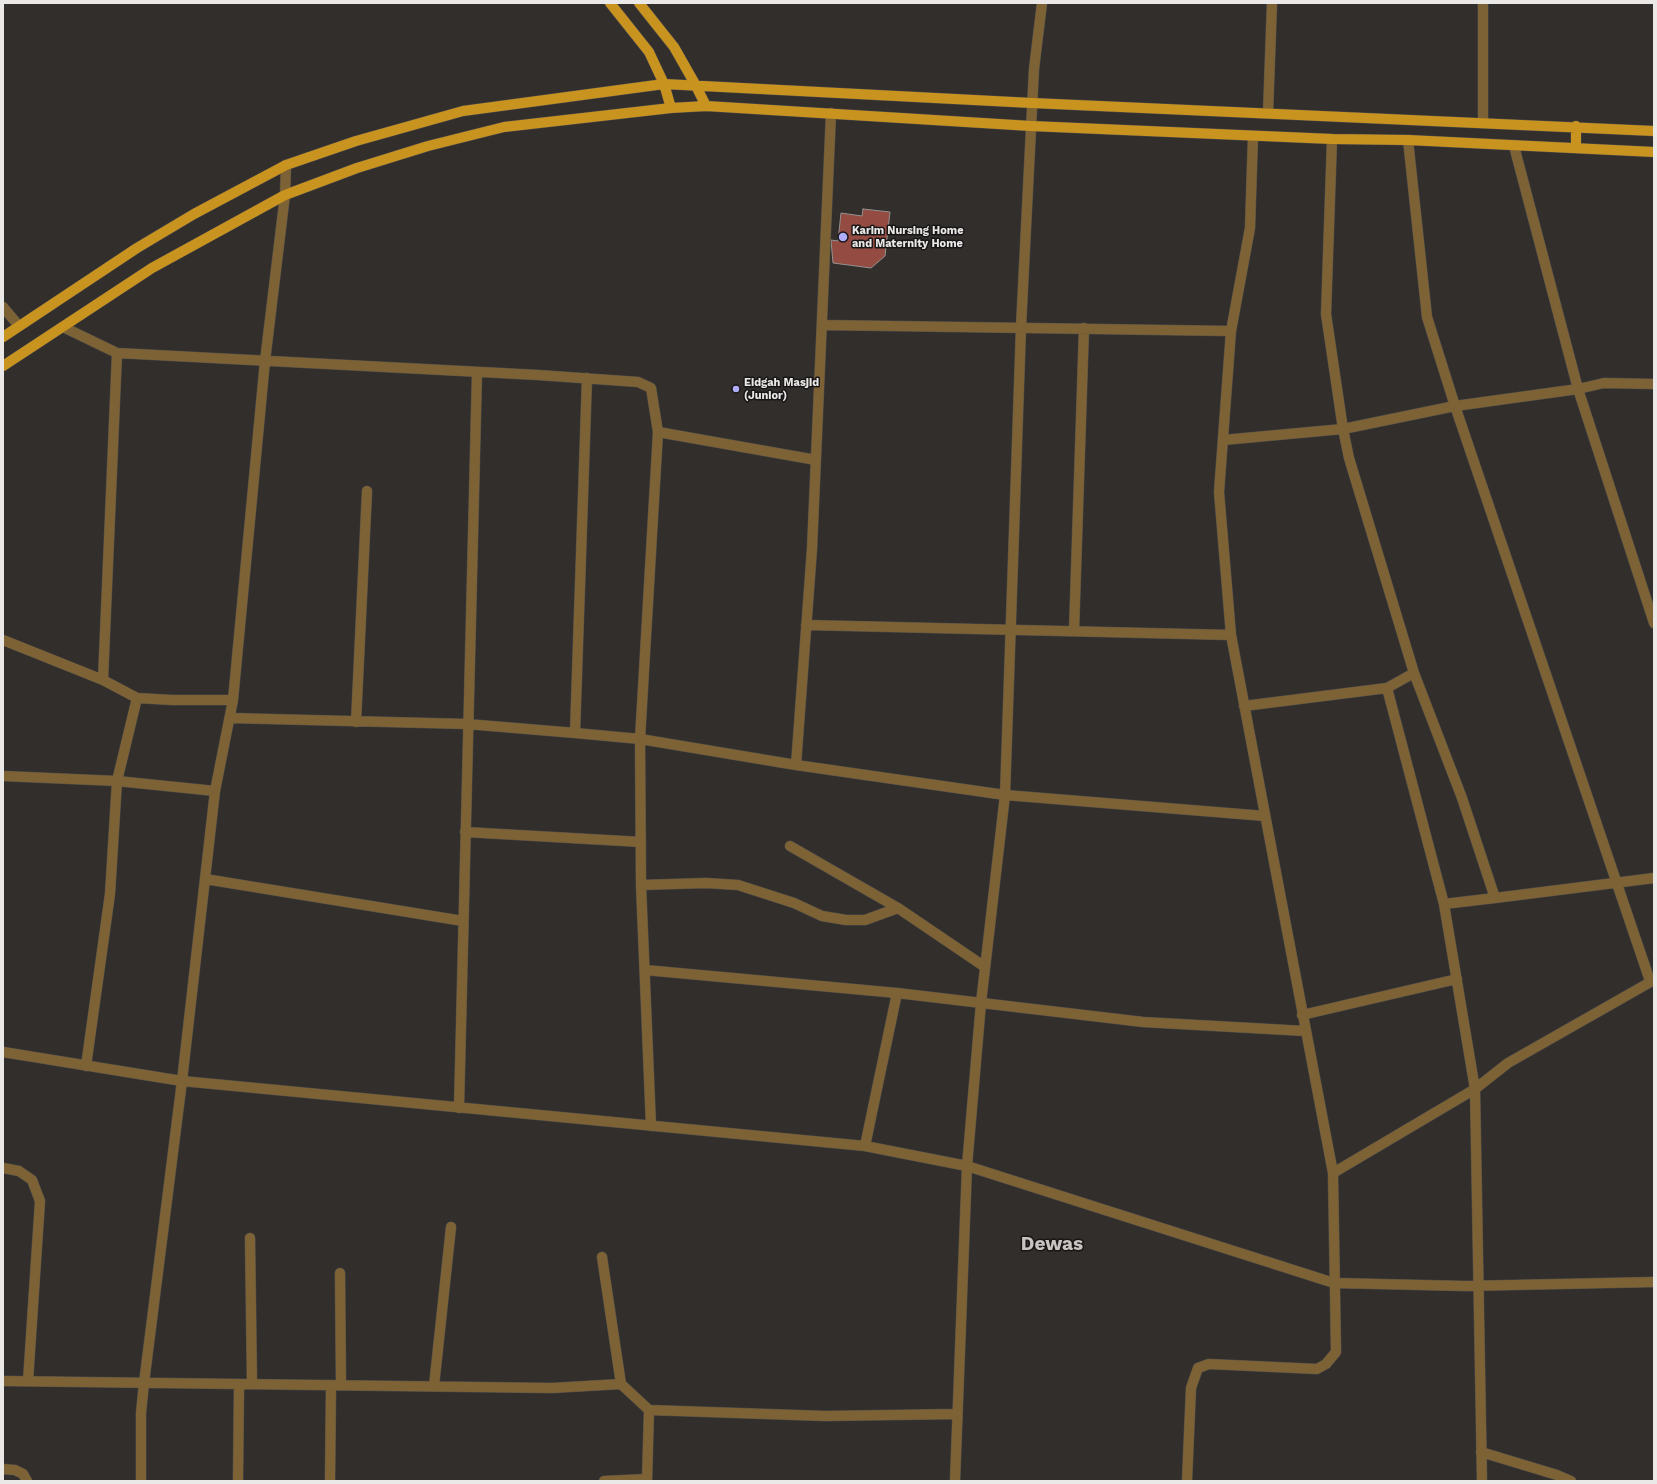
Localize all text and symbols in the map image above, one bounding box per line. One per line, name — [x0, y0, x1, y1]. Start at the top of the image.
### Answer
place label: Karim Nursing Home and Maternity Home — [852, 224, 964, 250]
marker: Karim Nursing Home and Maternity Home — [837, 231, 849, 243]
place label: Eidgah Masjid (Junior) — [744, 376, 819, 402]
marker: Eidgah Masjid (Junior) — [731, 384, 741, 394]
district label: Dewas — [1021, 1233, 1083, 1255]

